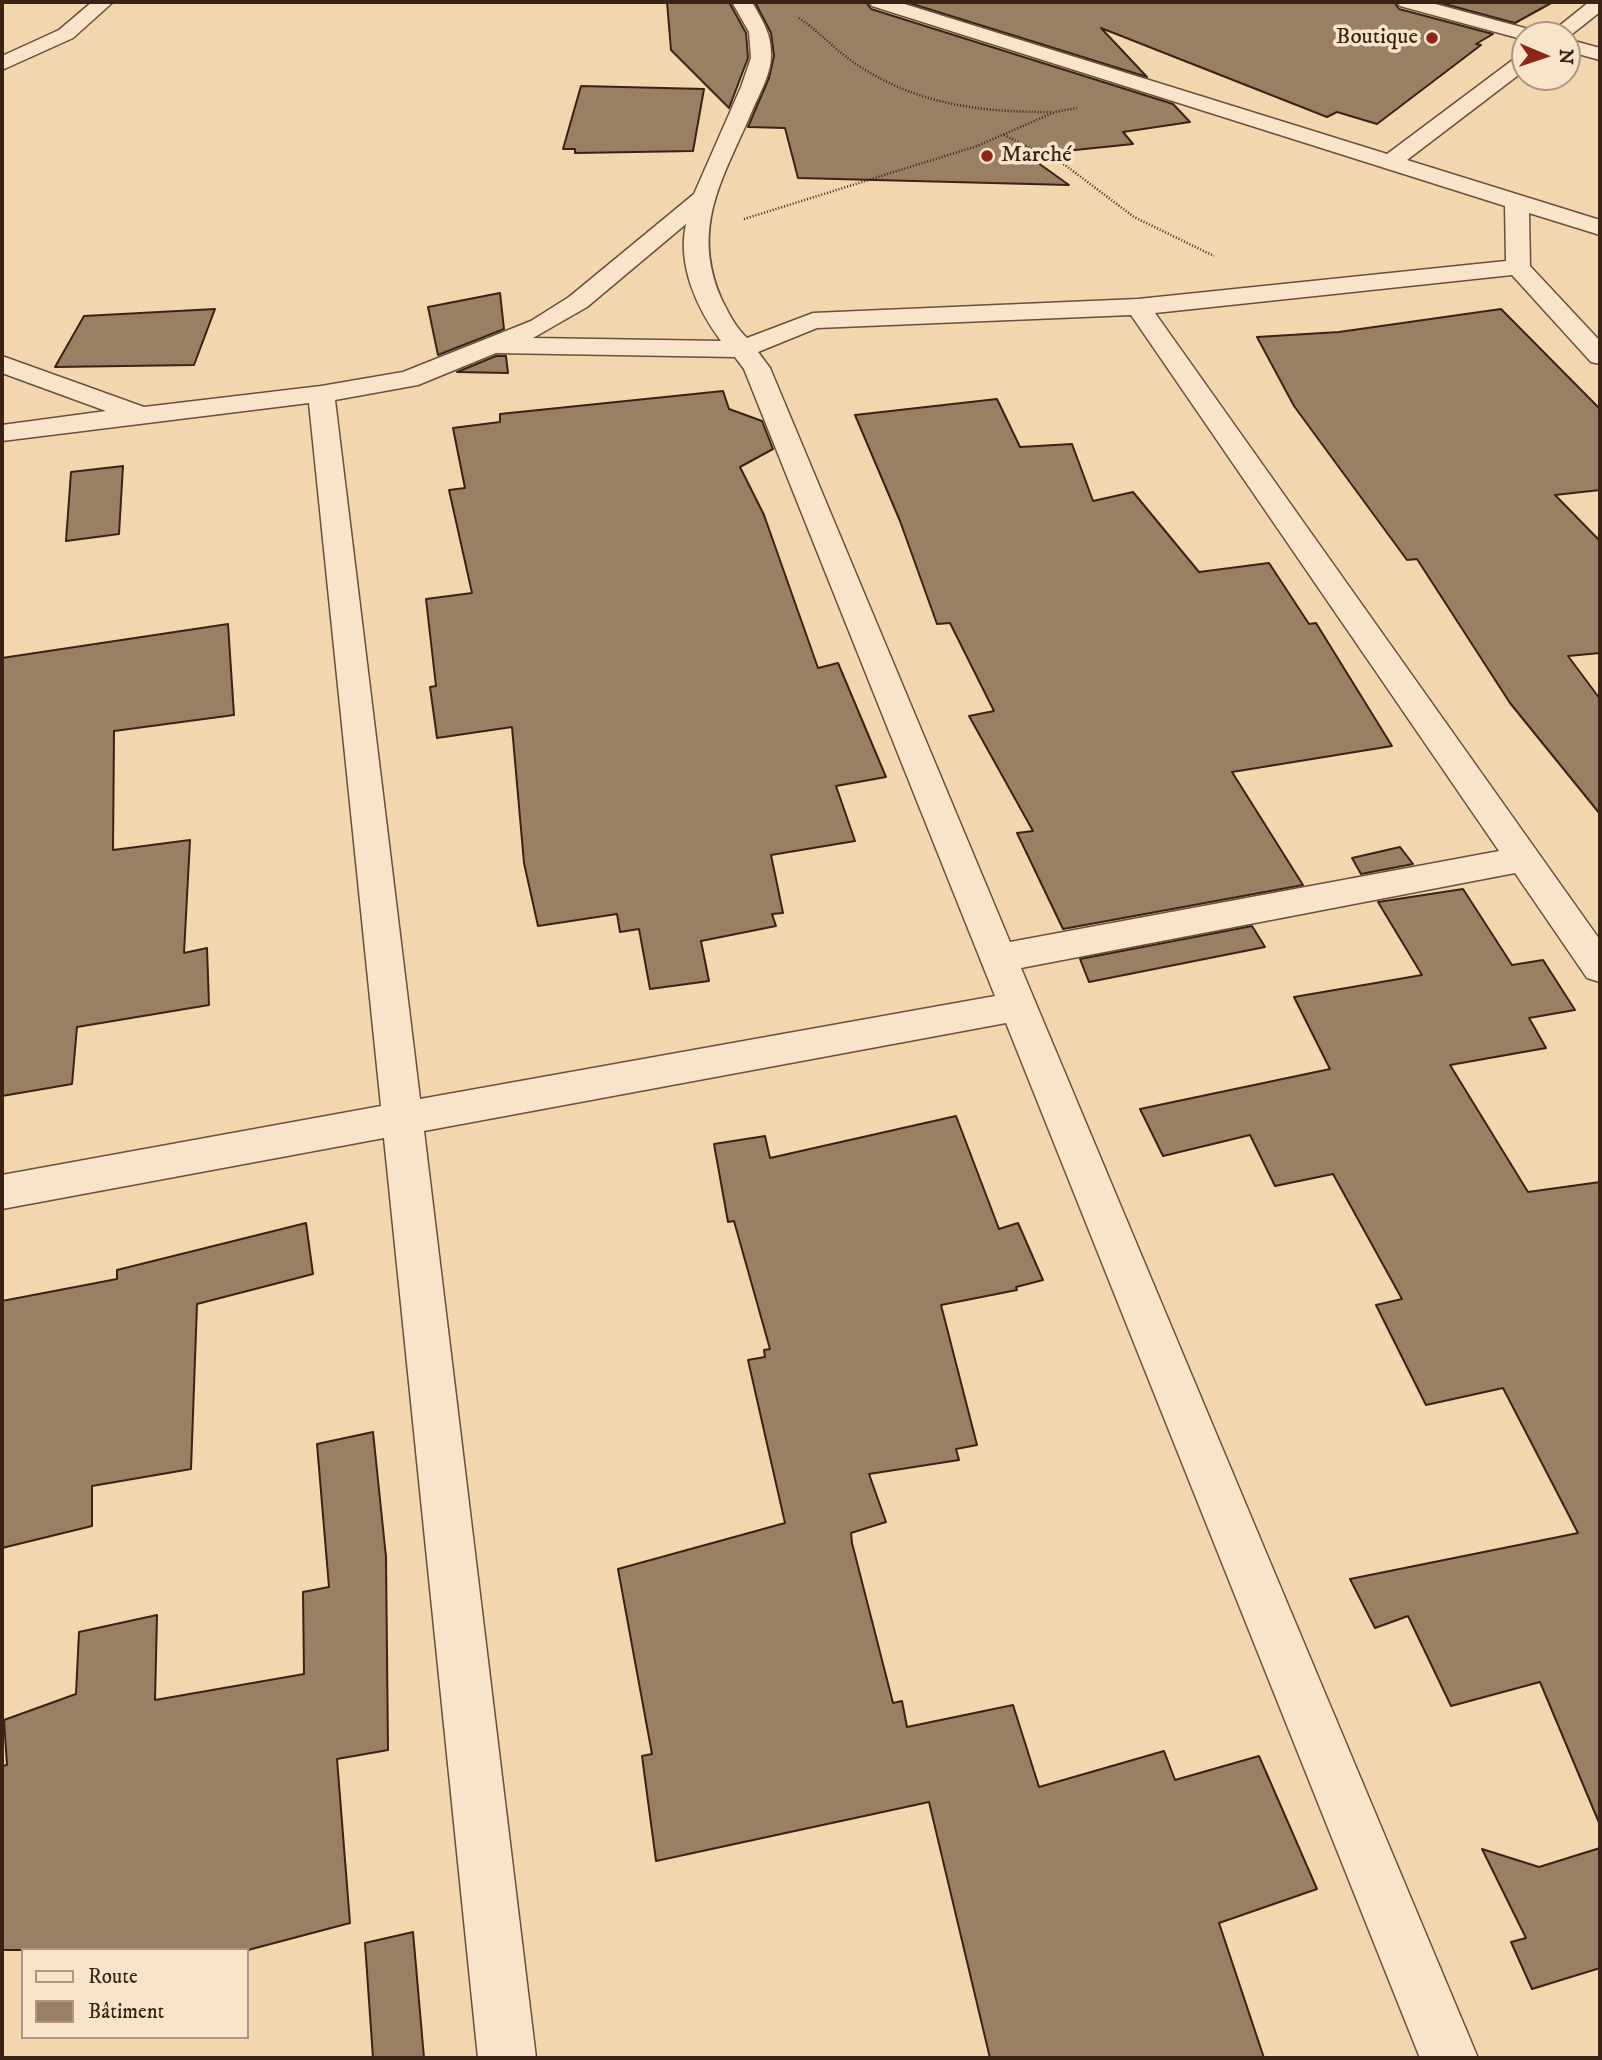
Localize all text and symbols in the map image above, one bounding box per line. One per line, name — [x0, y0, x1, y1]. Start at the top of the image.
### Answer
north arrow — [1511, 21, 1581, 91]
place label: Boutique — [1336, 24, 1418, 52]
marker: Boutique — [1424, 30, 1440, 46]
text: N — [1554, 48, 1577, 65]
place label: Marché — [1001, 142, 1072, 170]
marker: Marché — [979, 148, 995, 164]
legend — [21, 1948, 248, 2039]
text: Route — [88, 1964, 138, 1990]
text: Bâtiment — [88, 1999, 164, 2025]

